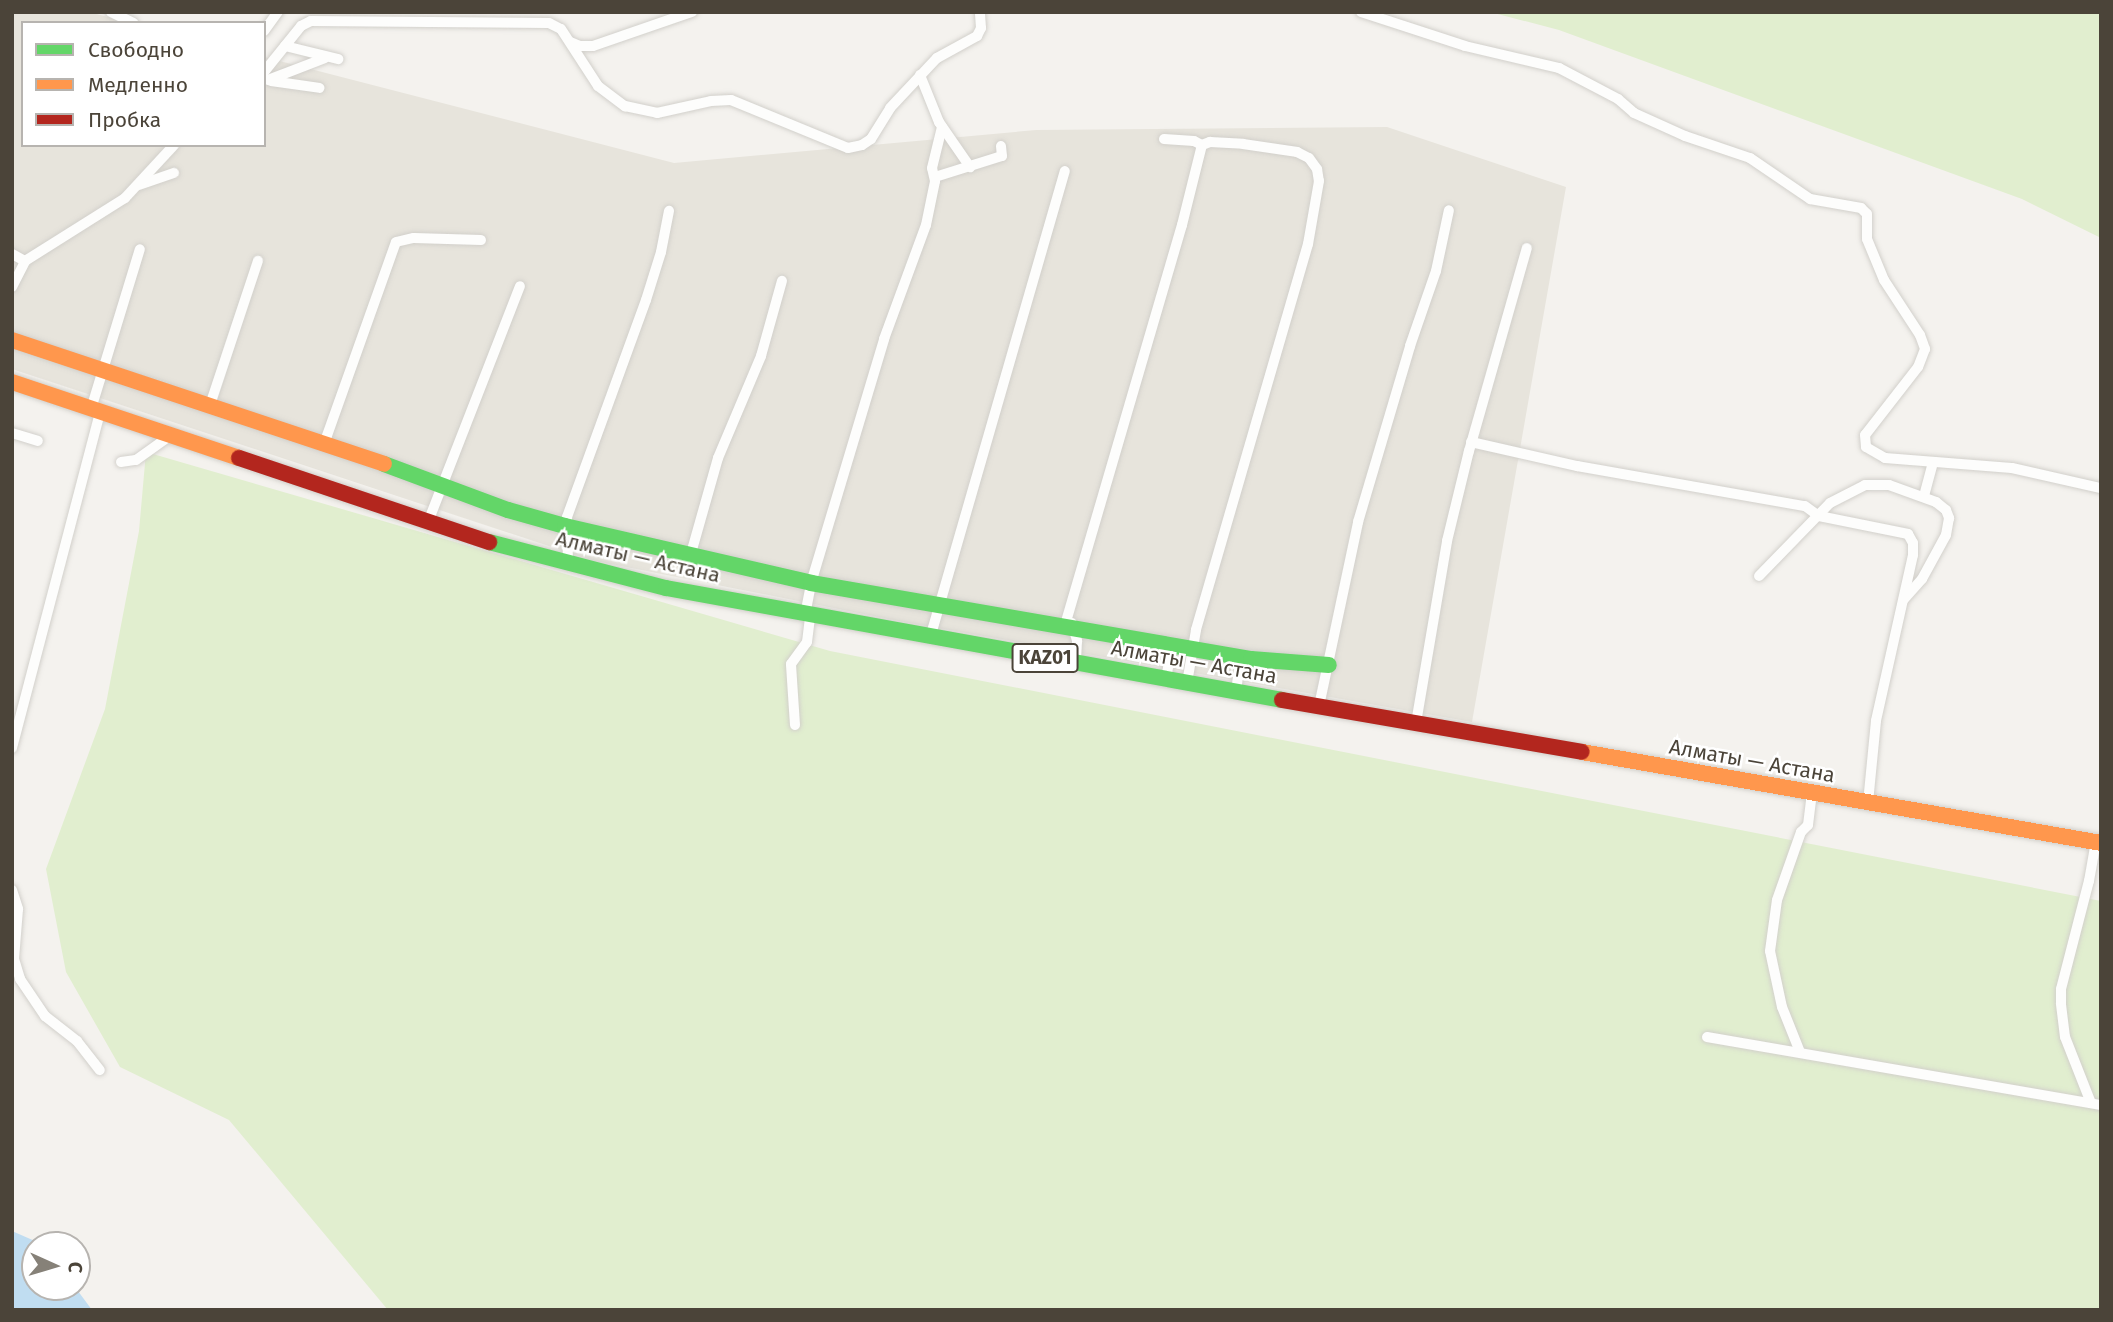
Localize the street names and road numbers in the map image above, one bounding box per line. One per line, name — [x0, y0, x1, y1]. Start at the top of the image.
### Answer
street label: Алматы — Астана — [553, 526, 723, 588]
street label: Алматы — Астана — [1109, 635, 1279, 689]
road number: KАZ01 — [1010, 642, 1080, 674]
street label: Алматы — Астана — [1667, 734, 1837, 788]

